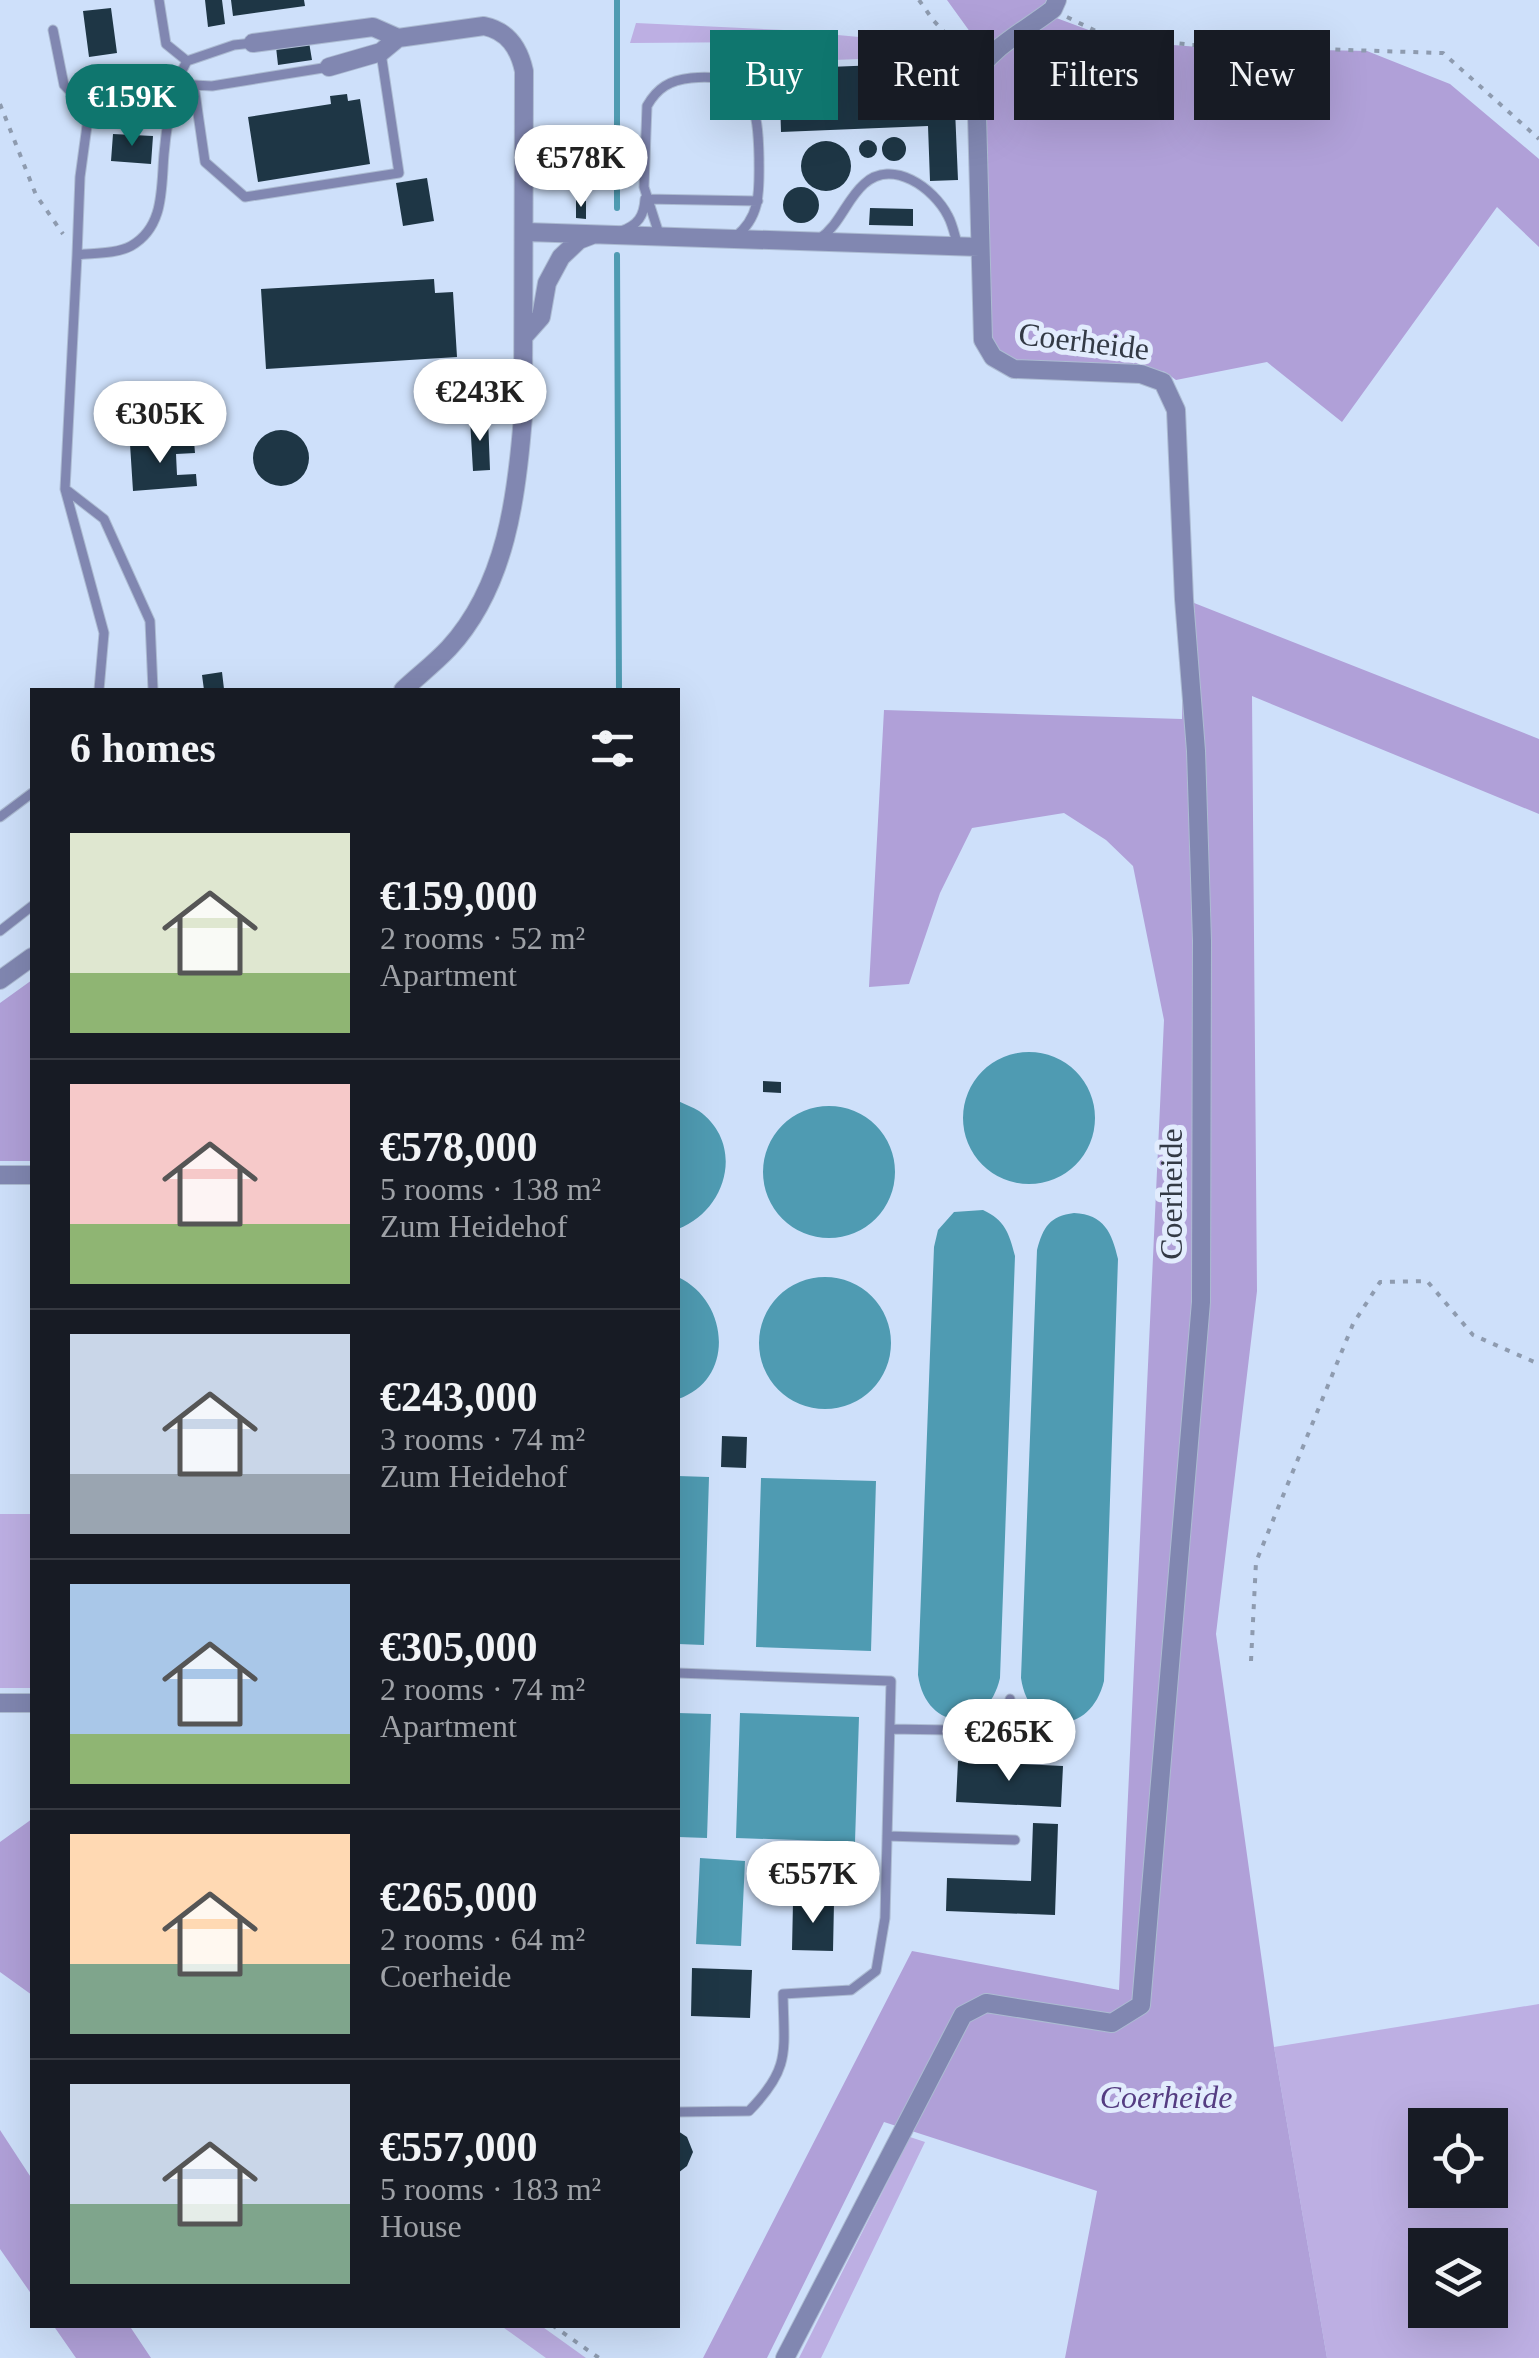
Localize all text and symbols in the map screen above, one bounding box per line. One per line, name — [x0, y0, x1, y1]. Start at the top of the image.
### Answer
chip: Buy — [710, 30, 838, 120]
chip: Rent — [858, 30, 994, 120]
chip: Filters — [1014, 30, 1174, 120]
chip: New — [1194, 30, 1330, 120]
pin: €159K — [62, 64, 202, 149]
text: €159K — [88, 78, 176, 114]
pin: €578K — [511, 125, 651, 210]
text: €578K — [537, 139, 625, 175]
street label: Coerheide — [1017, 315, 1151, 367]
pin: €243K — [410, 359, 550, 444]
text: €243K — [436, 373, 524, 409]
pin: €305K — [90, 381, 230, 466]
text: €305K — [116, 395, 204, 431]
icon: filters — [585, 721, 640, 776]
text: 6 homes — [70, 725, 216, 771]
icon: home — [150, 873, 270, 993]
text: €159,000 — [380, 873, 538, 919]
text: 2 rooms · 52 m² — [380, 920, 585, 956]
text: Apartment — [380, 957, 517, 993]
icon: home — [150, 1124, 270, 1244]
text: €578,000 — [380, 1124, 538, 1170]
street label: Coerheide — [1153, 1128, 1189, 1260]
text: 5 rooms · 138 m² — [380, 1171, 601, 1207]
text: Zum Heidehof — [380, 1208, 568, 1244]
icon: home — [150, 1374, 270, 1494]
text: €243,000 — [380, 1374, 538, 1420]
text: 3 rooms · 74 m² — [380, 1421, 585, 1457]
text: Zum Heidehof — [380, 1458, 568, 1494]
icon: home — [150, 1624, 270, 1744]
text: €305,000 — [380, 1624, 538, 1670]
text: 2 rooms · 74 m² — [380, 1671, 585, 1707]
pin: €265K — [939, 1699, 1079, 1784]
text: Apartment — [380, 1708, 517, 1744]
text: €265K — [965, 1713, 1053, 1749]
pin: €557K — [743, 1841, 883, 1926]
text: €557K — [769, 1855, 857, 1891]
icon: home — [150, 1874, 270, 1994]
text: €265,000 — [380, 1874, 538, 1920]
text: 2 rooms · 64 m² — [380, 1921, 585, 1957]
text: Coerheide — [380, 1958, 512, 1994]
park label: Coerheide — [1100, 2079, 1232, 2115]
map controls — [1408, 2108, 1508, 2328]
button: locate — [1408, 2108, 1508, 2208]
icon: home — [150, 2124, 270, 2244]
text: €557,000 — [380, 2124, 538, 2170]
text: 5 rooms · 183 m² — [380, 2171, 601, 2207]
text: House — [380, 2208, 462, 2244]
button: layers — [1408, 2228, 1508, 2328]

